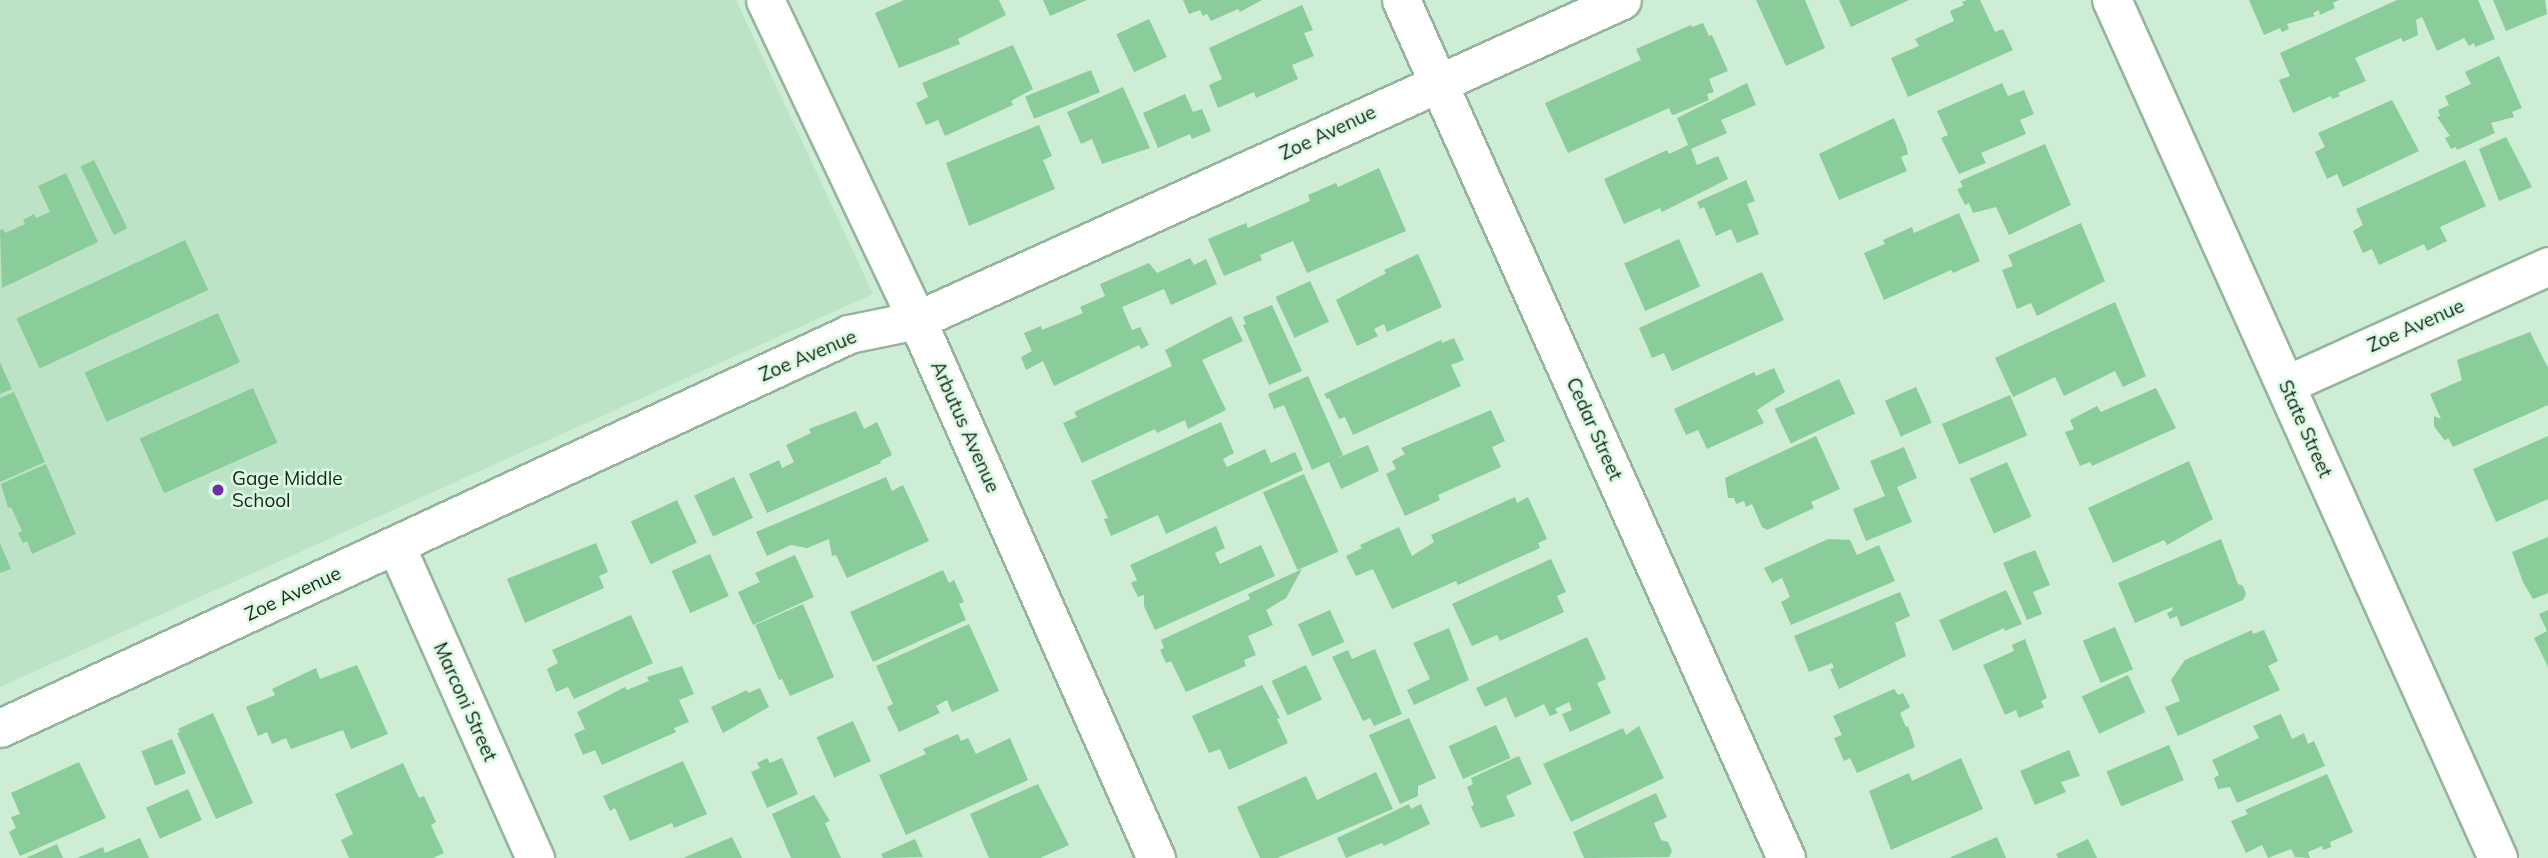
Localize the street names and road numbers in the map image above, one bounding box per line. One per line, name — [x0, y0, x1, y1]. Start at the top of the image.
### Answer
street label: Zoe Avenue — [1276, 101, 1380, 165]
street label: Zoe Avenue — [2364, 295, 2468, 357]
street label: Zoe Avenue — [756, 325, 860, 387]
street label: Arbutus Avenue — [926, 358, 1004, 496]
street label: Cedar Street — [1561, 374, 1627, 484]
street label: State Street — [2273, 377, 2337, 481]
street label: Zoe Avenue — [241, 562, 345, 626]
street label: Marconi Street — [429, 639, 501, 765]

